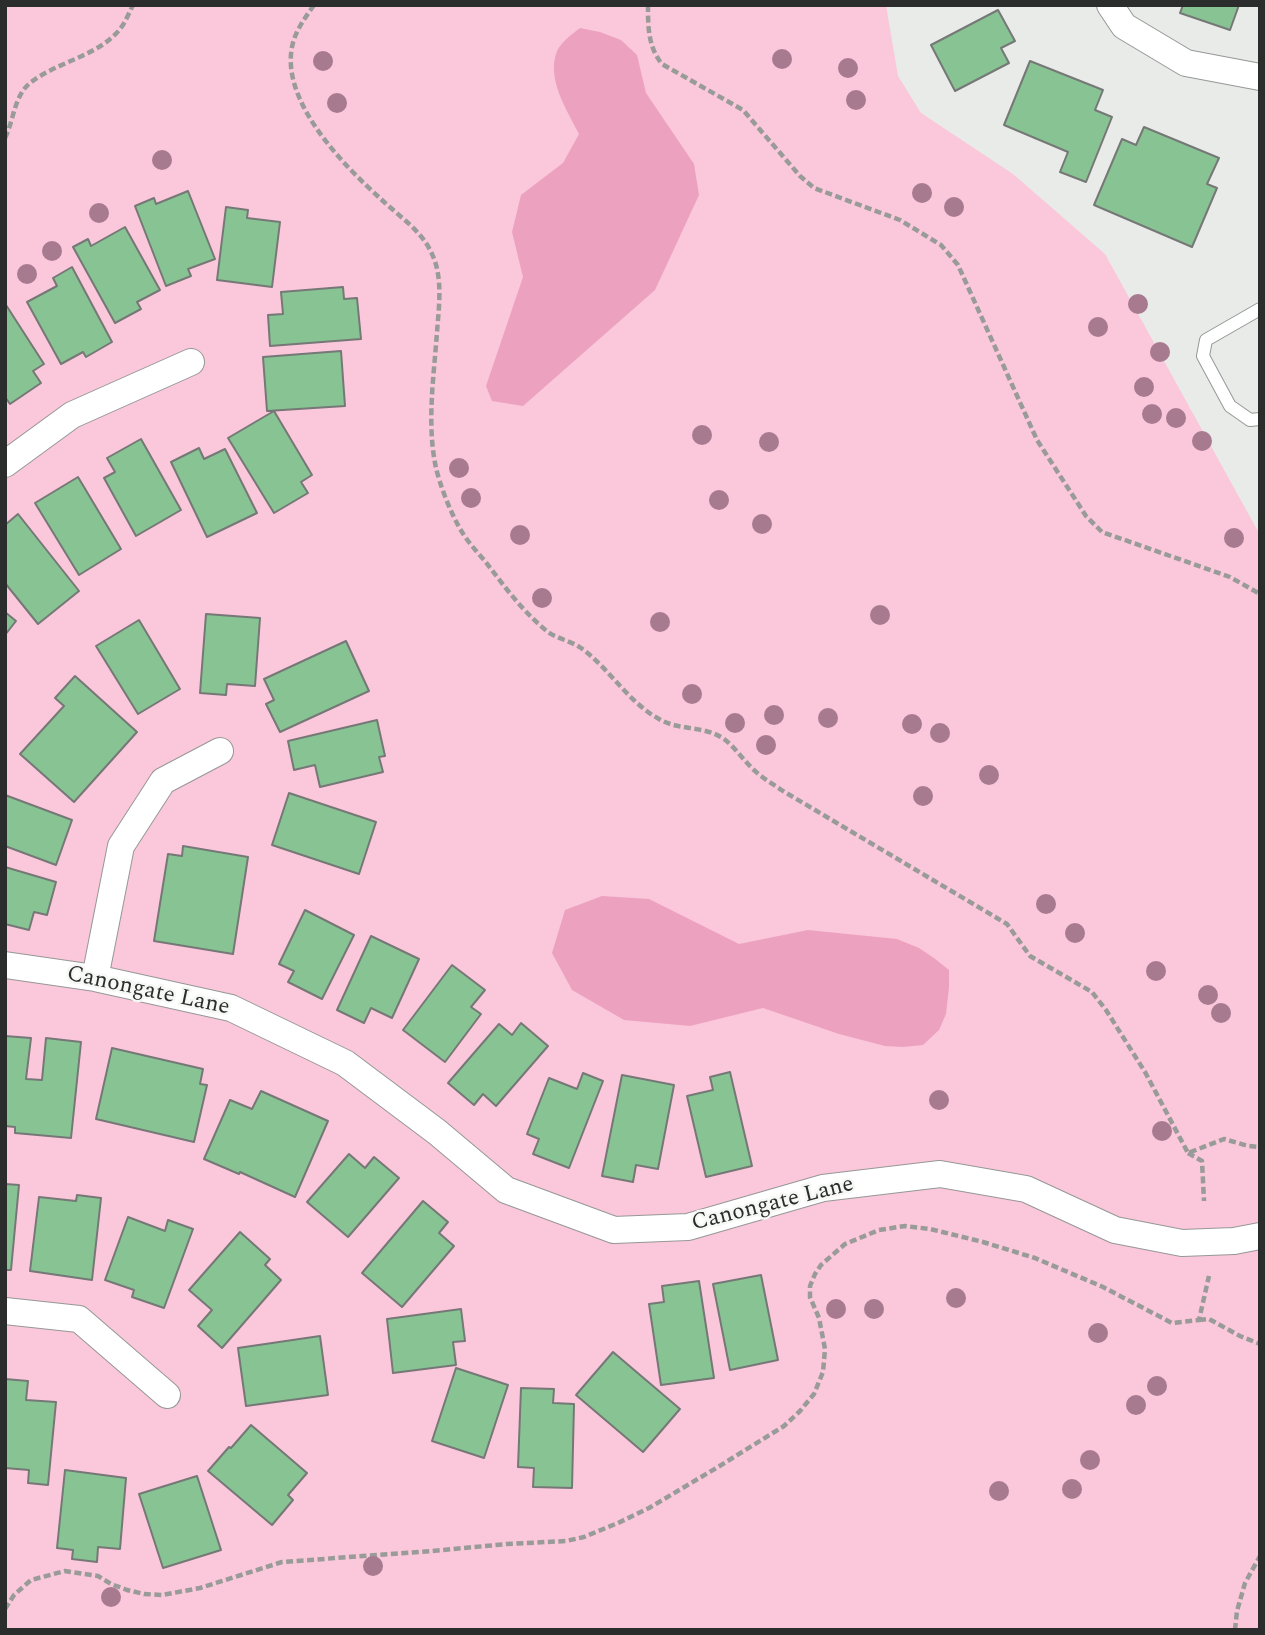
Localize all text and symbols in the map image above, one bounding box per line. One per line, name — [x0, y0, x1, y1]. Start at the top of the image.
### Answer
street label: Canongate Lane — [64, 961, 232, 1023]
street label: Canongate Lane — [689, 1172, 857, 1238]

